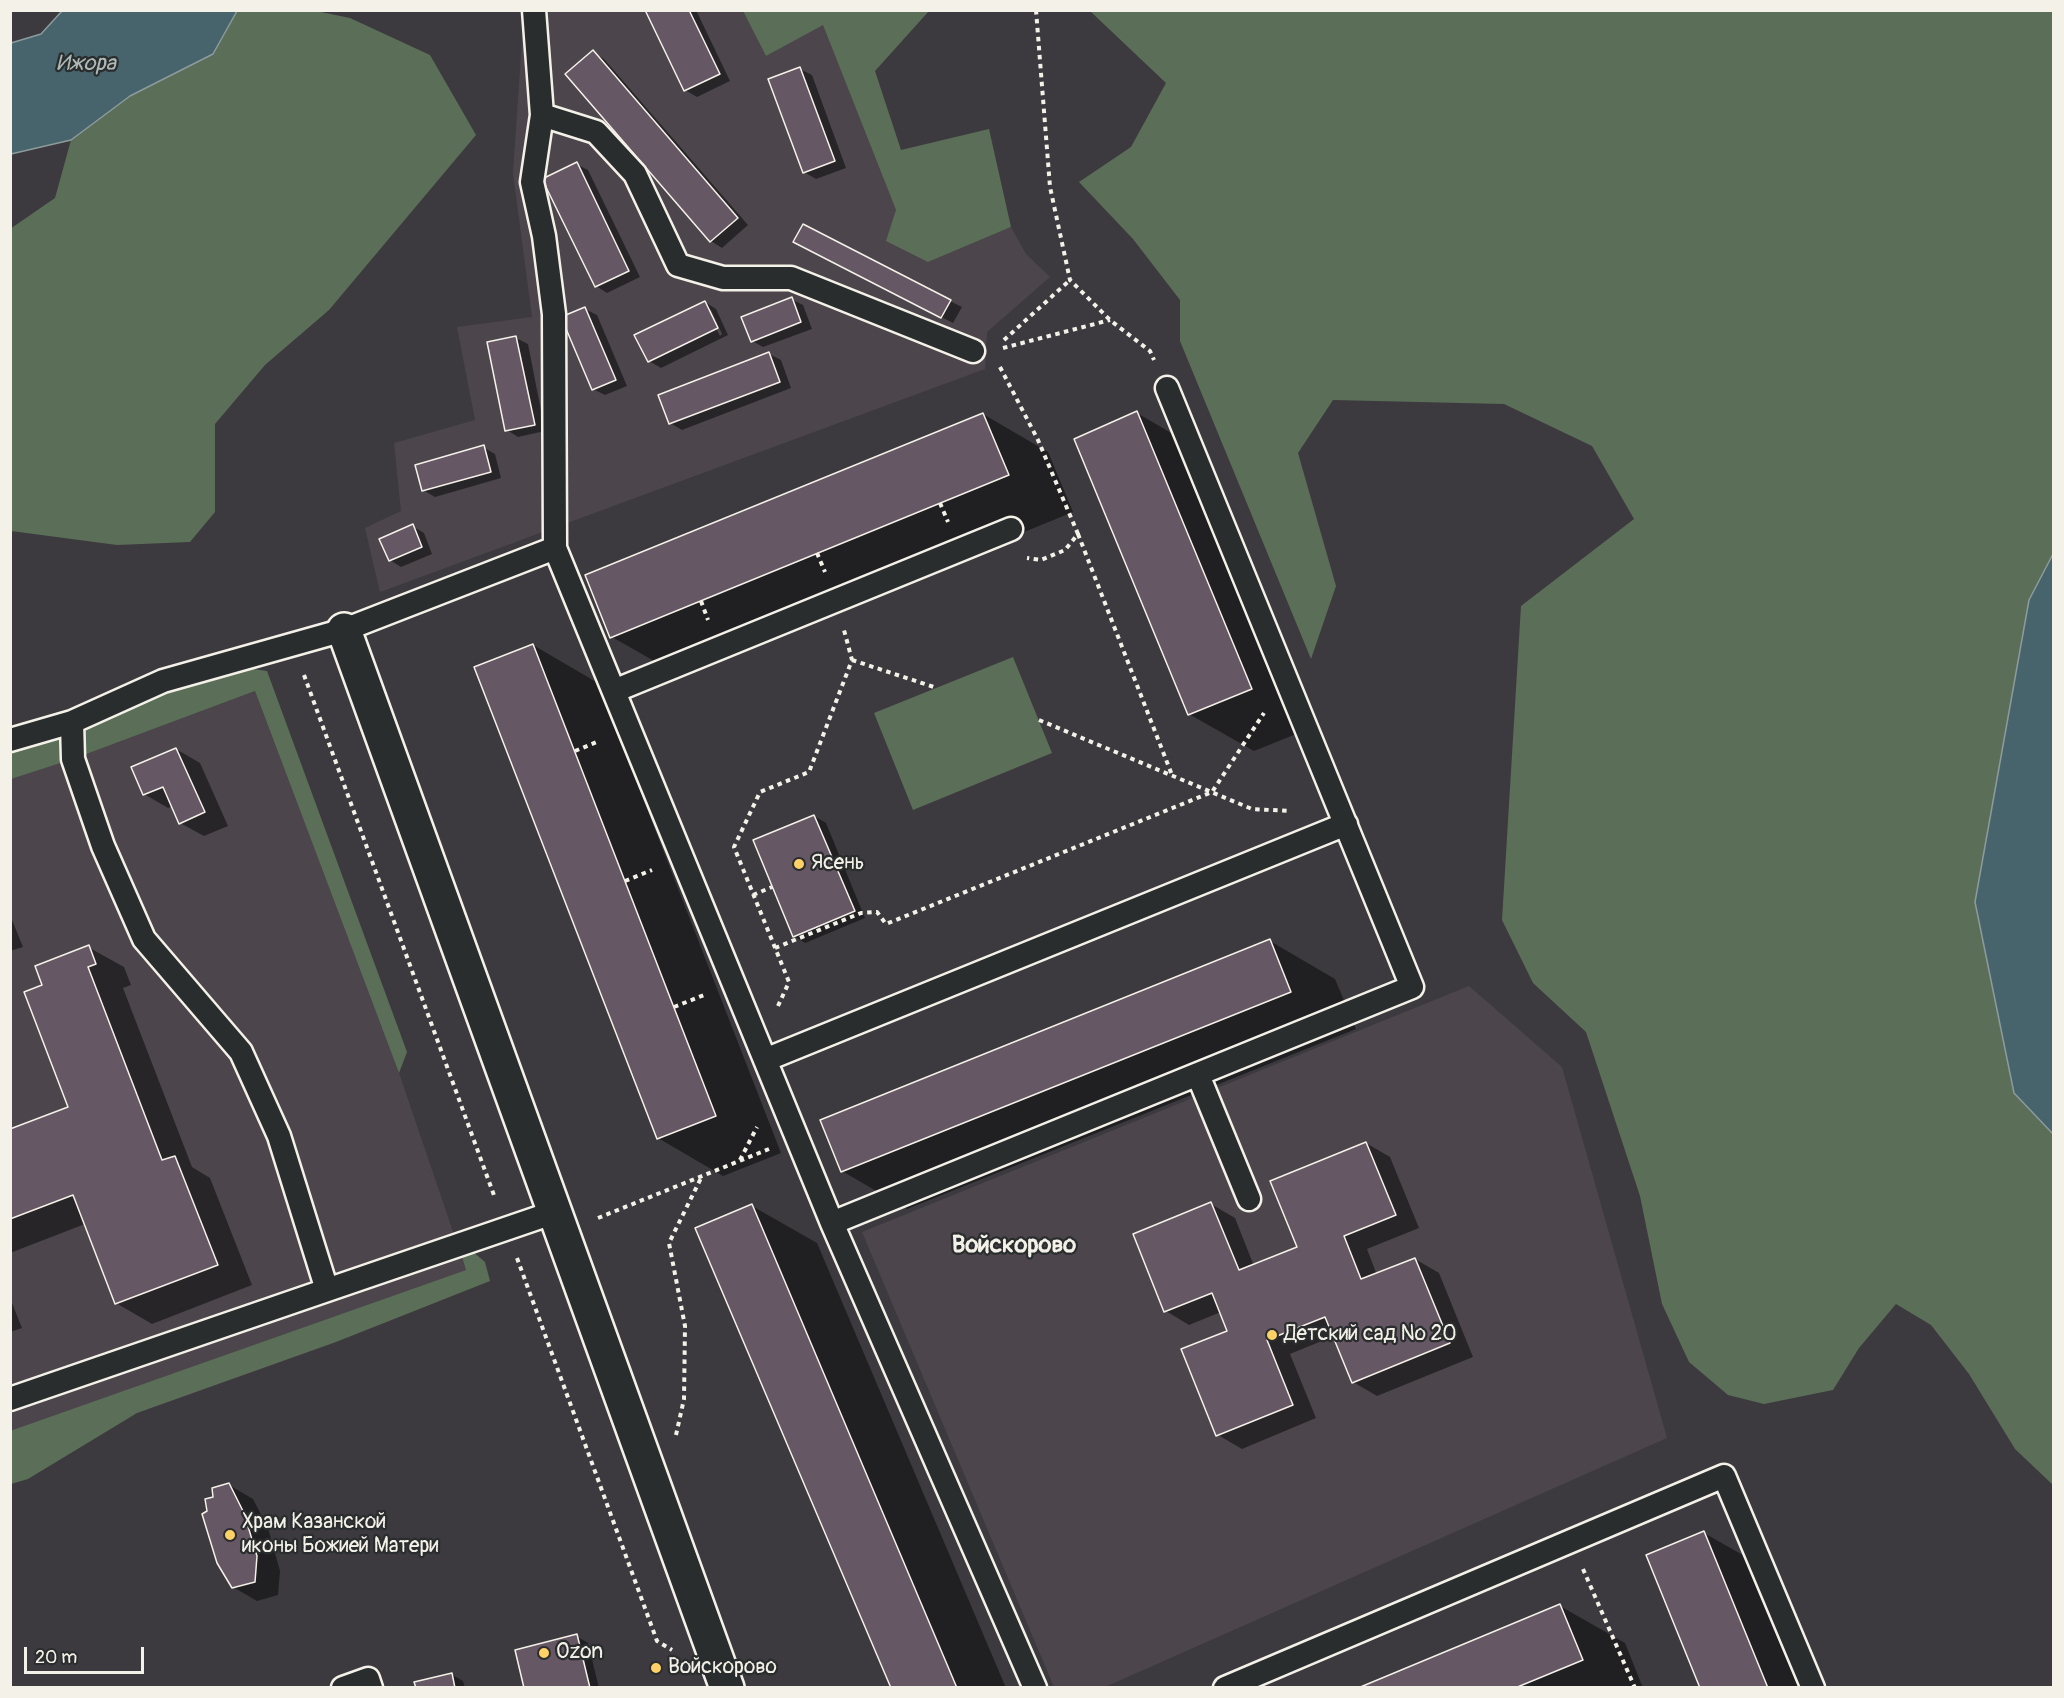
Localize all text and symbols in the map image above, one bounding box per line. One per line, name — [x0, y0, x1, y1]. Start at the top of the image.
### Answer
water label: Ижора — [56, 51, 116, 77]
place label: Ясень — [811, 851, 864, 877]
marker: Ясень — [792, 857, 806, 871]
district label: Войскорово — [952, 1232, 1076, 1260]
place label: Детский сад № 20 — [1284, 1322, 1457, 1348]
marker: Детский сад № 20 — [1265, 1328, 1279, 1342]
place label: Храм Казанской иконы Божией Матери — [242, 1510, 439, 1560]
marker: Храм Казанской иконы Божией Матери — [223, 1528, 237, 1542]
scale bar — [27, 1635, 147, 1673]
place label: Ozon — [556, 1640, 603, 1666]
text: 20 m — [35, 1646, 77, 1669]
marker: Ozon — [537, 1646, 551, 1660]
place label: Войскорово — [668, 1655, 777, 1681]
marker: Войскорово — [649, 1661, 663, 1675]

